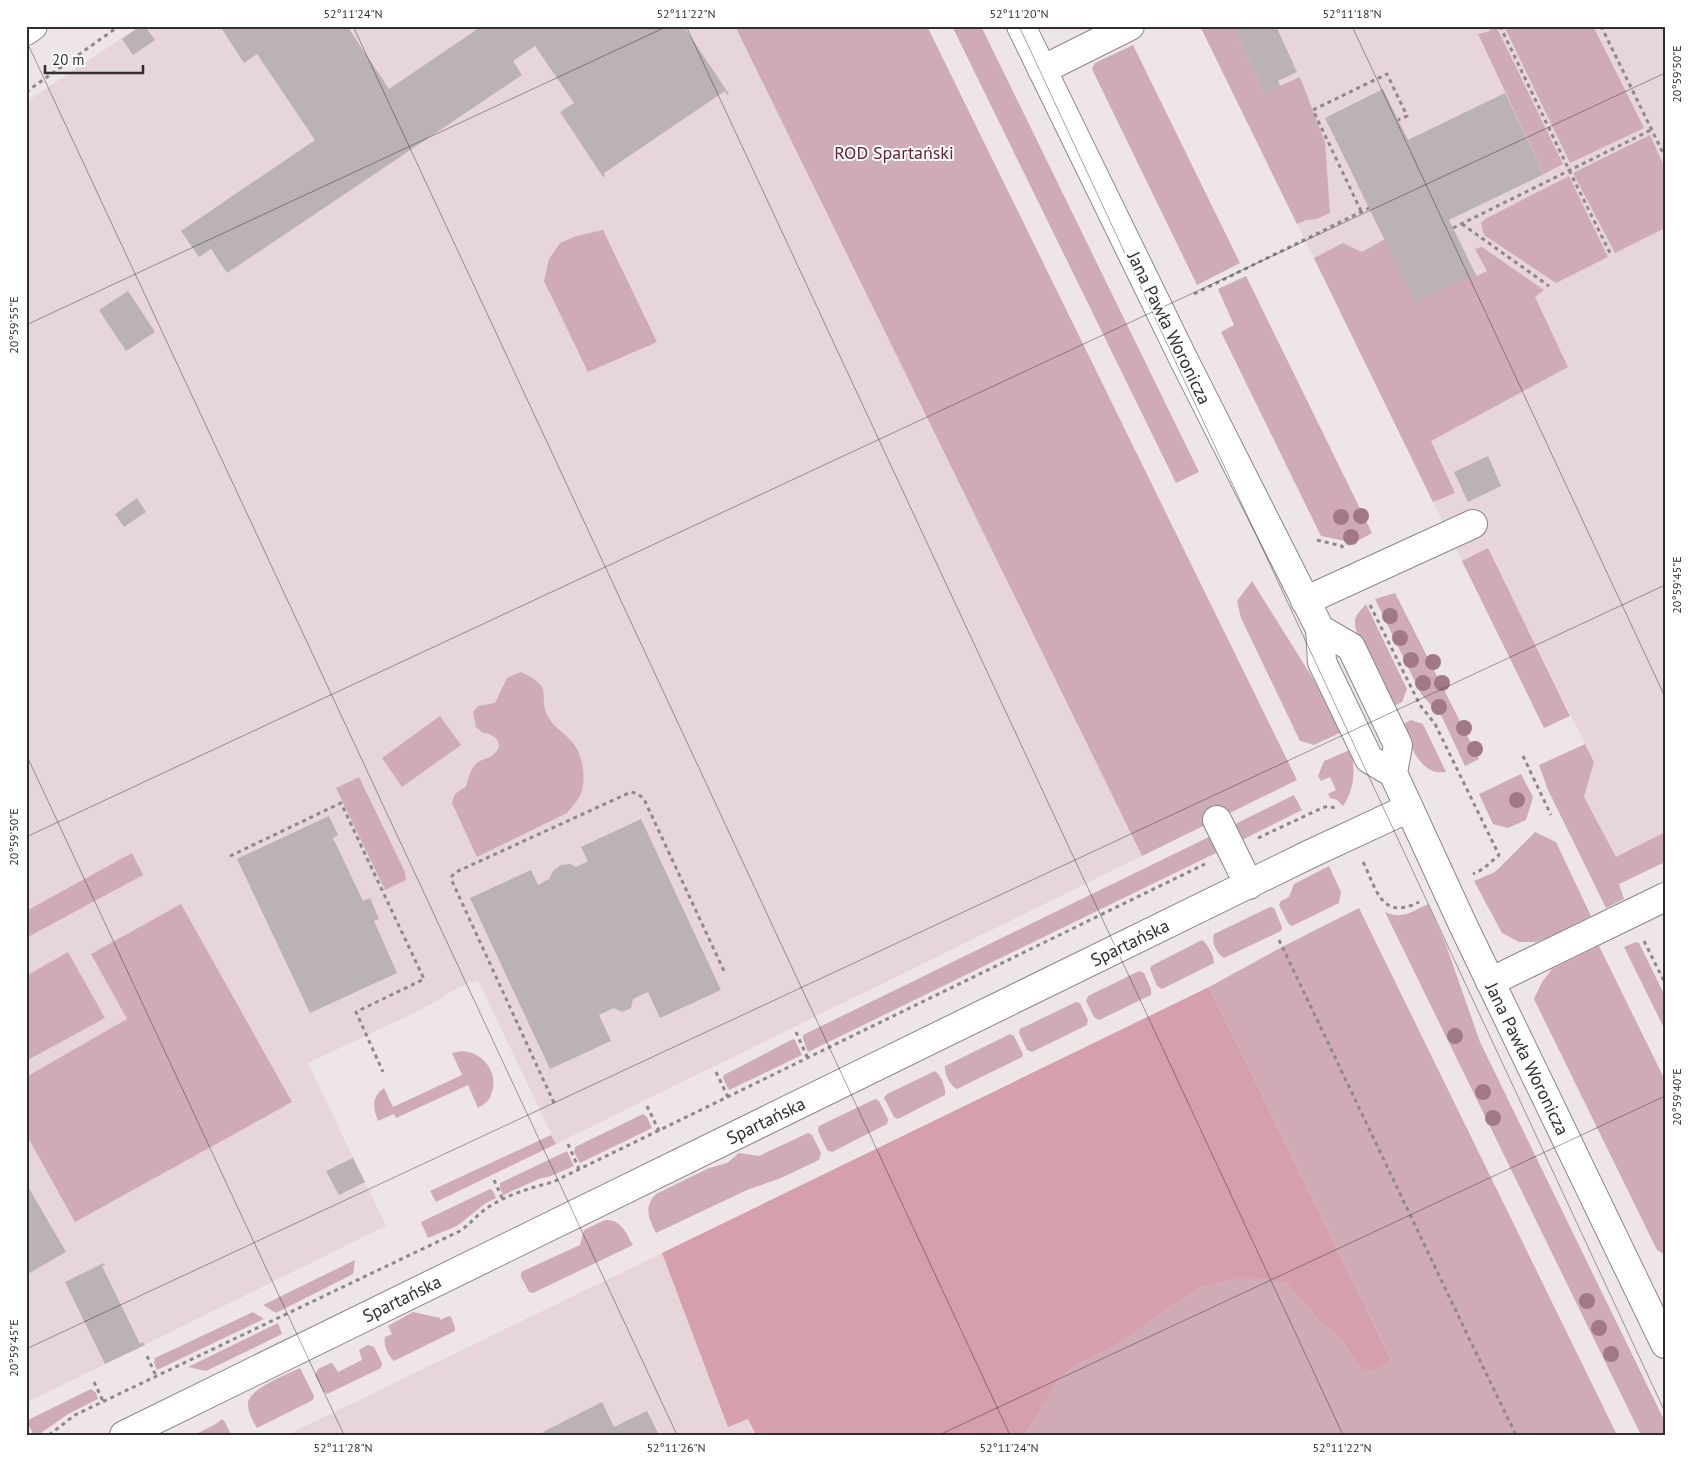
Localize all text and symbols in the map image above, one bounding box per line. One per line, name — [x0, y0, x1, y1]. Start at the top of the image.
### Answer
text: 52°11'24"N — [323, 6, 383, 21]
text: 52°11'22"N — [656, 6, 716, 21]
text: 52°11'20"N — [989, 6, 1049, 21]
text: 52°11'18"N — [1322, 6, 1382, 21]
scale bar — [45, 42, 142, 74]
text: 20°59'50"E — [1669, 45, 1684, 103]
text: 20 m — [52, 50, 85, 69]
park label: ROD Spartański — [834, 141, 954, 164]
street label: Jana Pawła Woronicza — [1122, 247, 1216, 408]
text: 20°59'55"E — [6, 296, 21, 354]
text: 20°59'45"E — [1669, 556, 1684, 614]
text: 20°59'50"E — [6, 808, 21, 866]
street label: Spartańska — [1087, 914, 1173, 971]
street label: Jana Pawła Woronicza — [1480, 978, 1574, 1139]
text: 20°59'40"E — [1669, 1068, 1684, 1126]
street label: Spartańska — [723, 1092, 809, 1149]
street label: Spartańska — [359, 1270, 445, 1327]
text: 20°59'45"E — [6, 1319, 21, 1377]
text: 52°11'28"N — [313, 1440, 373, 1455]
text: 52°11'26"N — [646, 1440, 706, 1455]
text: 52°11'24"N — [979, 1440, 1039, 1455]
text: 52°11'22"N — [1312, 1440, 1372, 1455]

